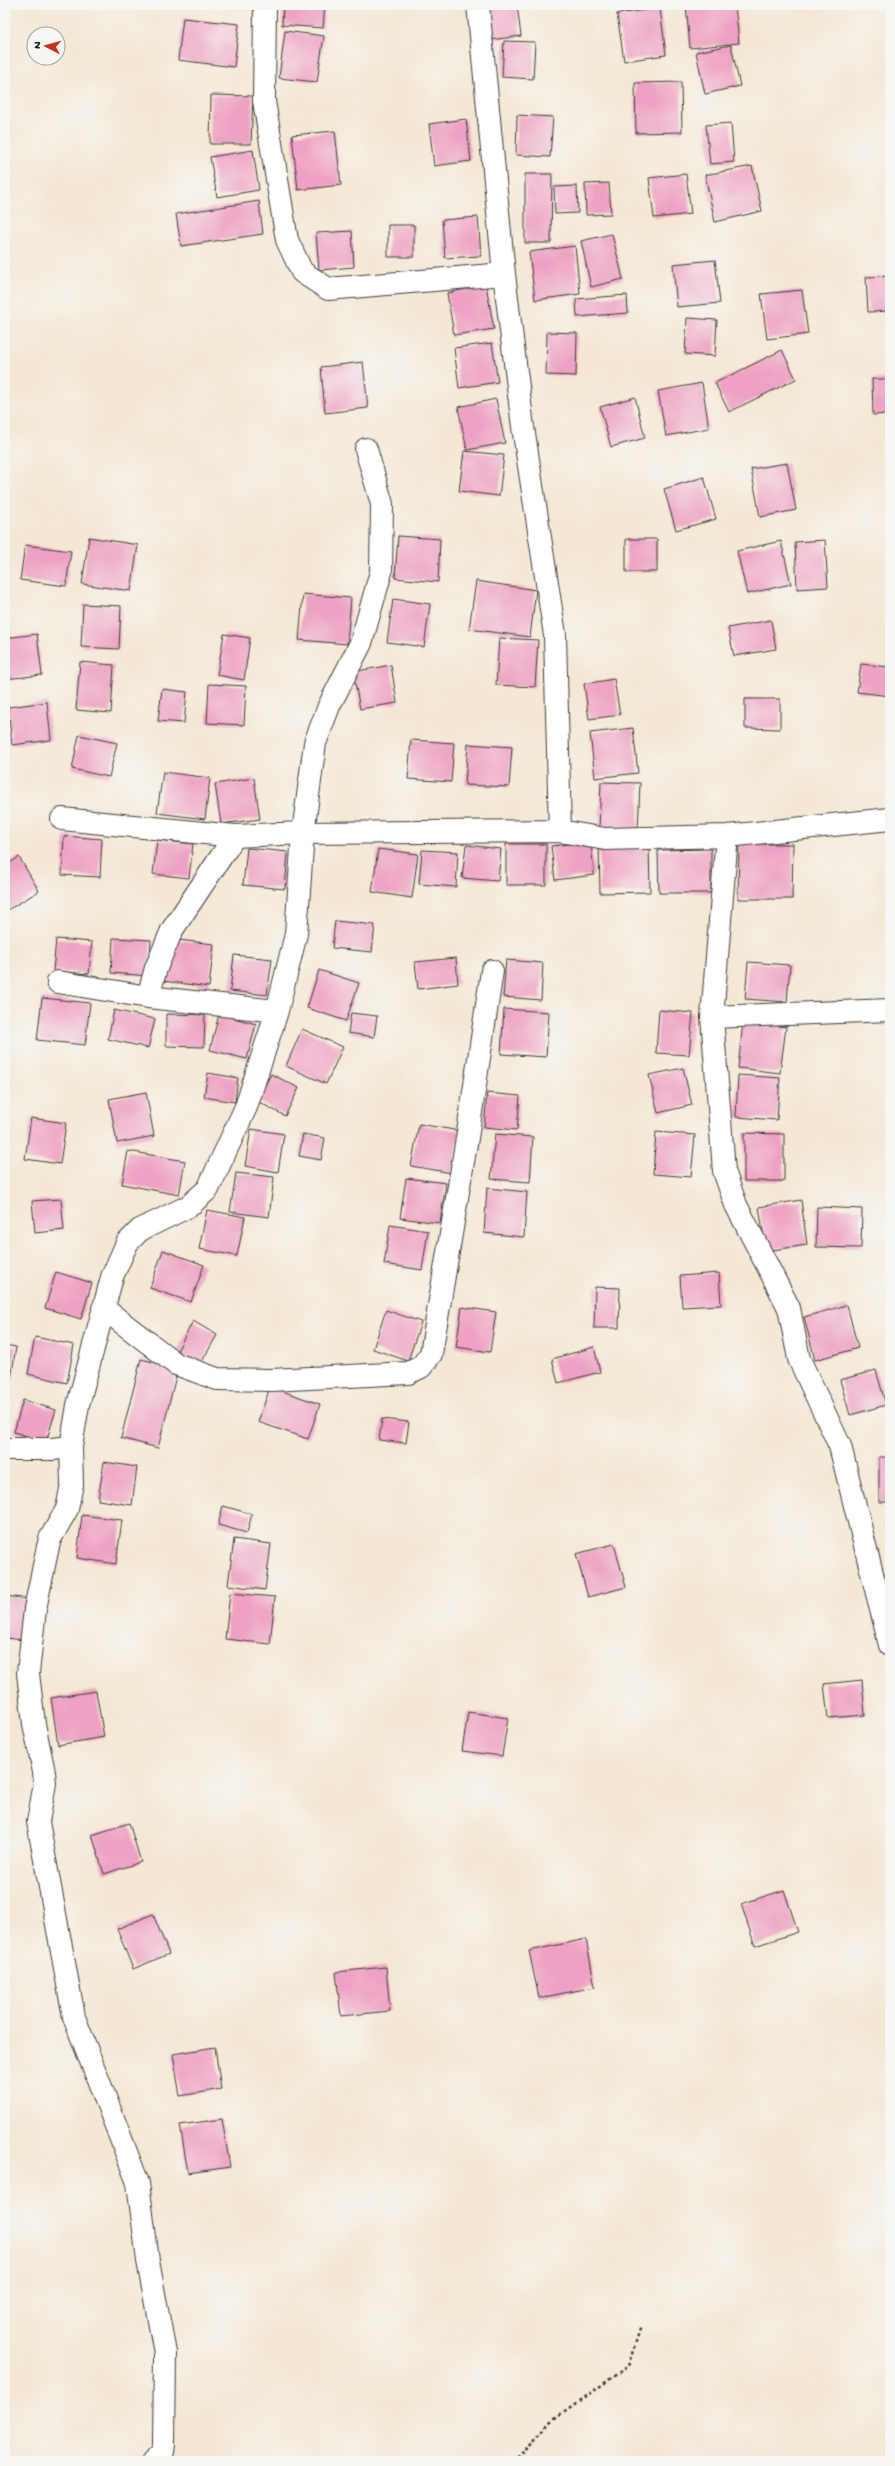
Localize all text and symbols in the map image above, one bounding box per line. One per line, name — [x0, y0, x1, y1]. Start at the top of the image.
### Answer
north arrow — [26, 26, 66, 66]
text: N — [32, 41, 44, 49]

